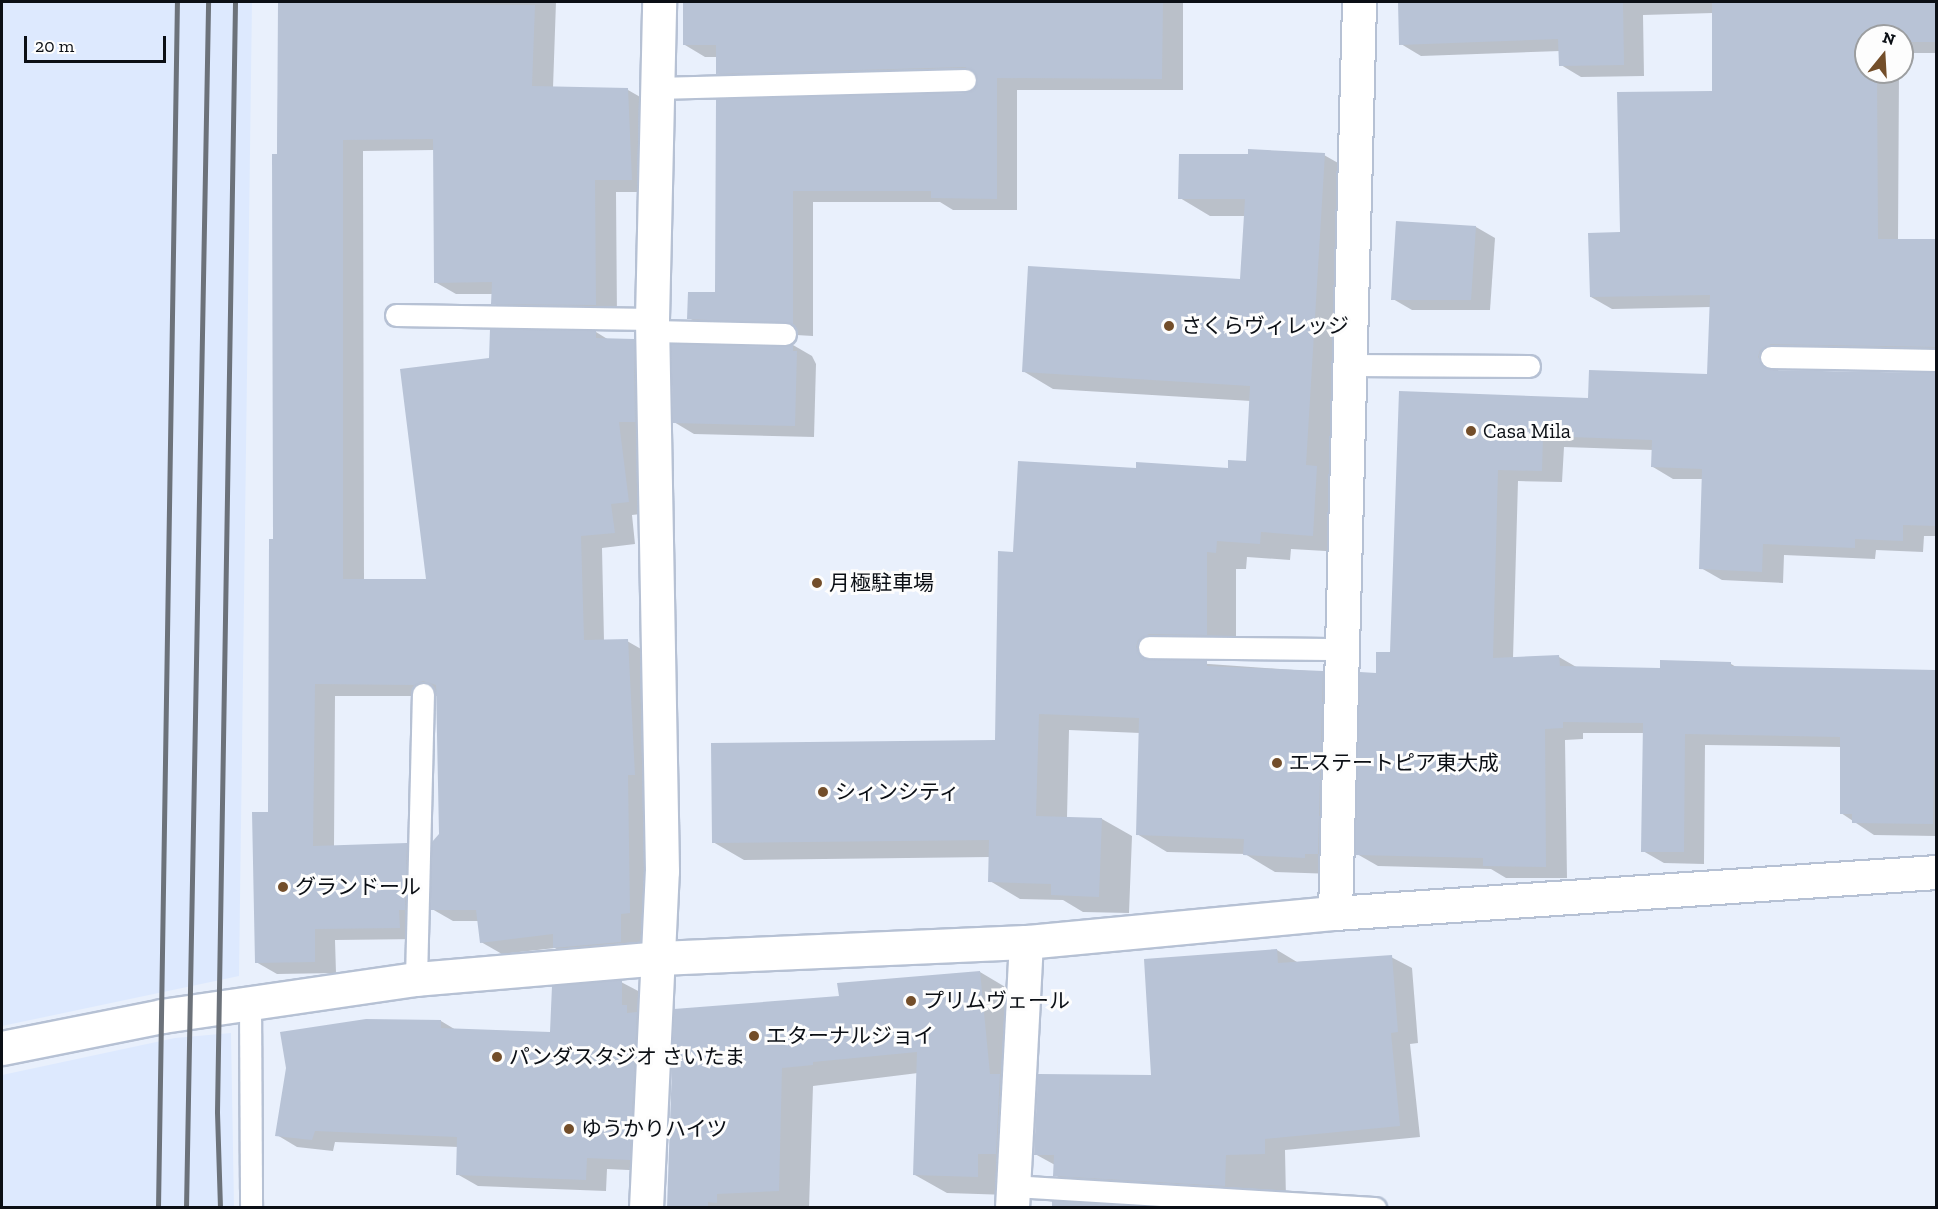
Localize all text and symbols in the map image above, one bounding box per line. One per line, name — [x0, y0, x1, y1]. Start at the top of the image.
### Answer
scale bar — [27, 24, 170, 62]
north arrow — [1854, 24, 1914, 84]
text: N — [1880, 27, 1898, 49]
text: 20 m — [35, 35, 74, 57]
place label: さくらヴィレッジ — [1181, 313, 1349, 339]
marker: さくらヴィレッジ — [1162, 319, 1176, 333]
place label: Casa Mila — [1483, 418, 1571, 444]
marker: Casa Mila — [1464, 424, 1478, 438]
place label: 月極駐車場 — [829, 570, 934, 596]
marker: 月極駐車場 — [810, 576, 824, 590]
place label: エステートピア東大成 — [1289, 750, 1499, 776]
marker: エステートピア東大成 — [1270, 756, 1284, 770]
place label: シィンシティ — [835, 779, 961, 805]
marker: シィンシティ — [816, 785, 830, 799]
place label: グランドール — [295, 874, 421, 900]
marker: グランドール — [276, 880, 290, 894]
place label: プリムヴェール — [923, 988, 1070, 1014]
marker: プリムヴェール — [904, 994, 918, 1008]
place label: エターナルジョイ — [766, 1023, 934, 1049]
marker: エターナルジョイ — [747, 1029, 761, 1043]
place label: パンダスタジオ さいたま — [509, 1044, 745, 1070]
marker: パンダスタジオ さいたま — [490, 1050, 504, 1064]
place label: ゆうかりハイツ — [581, 1116, 728, 1142]
marker: ゆうかりハイツ — [562, 1122, 576, 1136]

